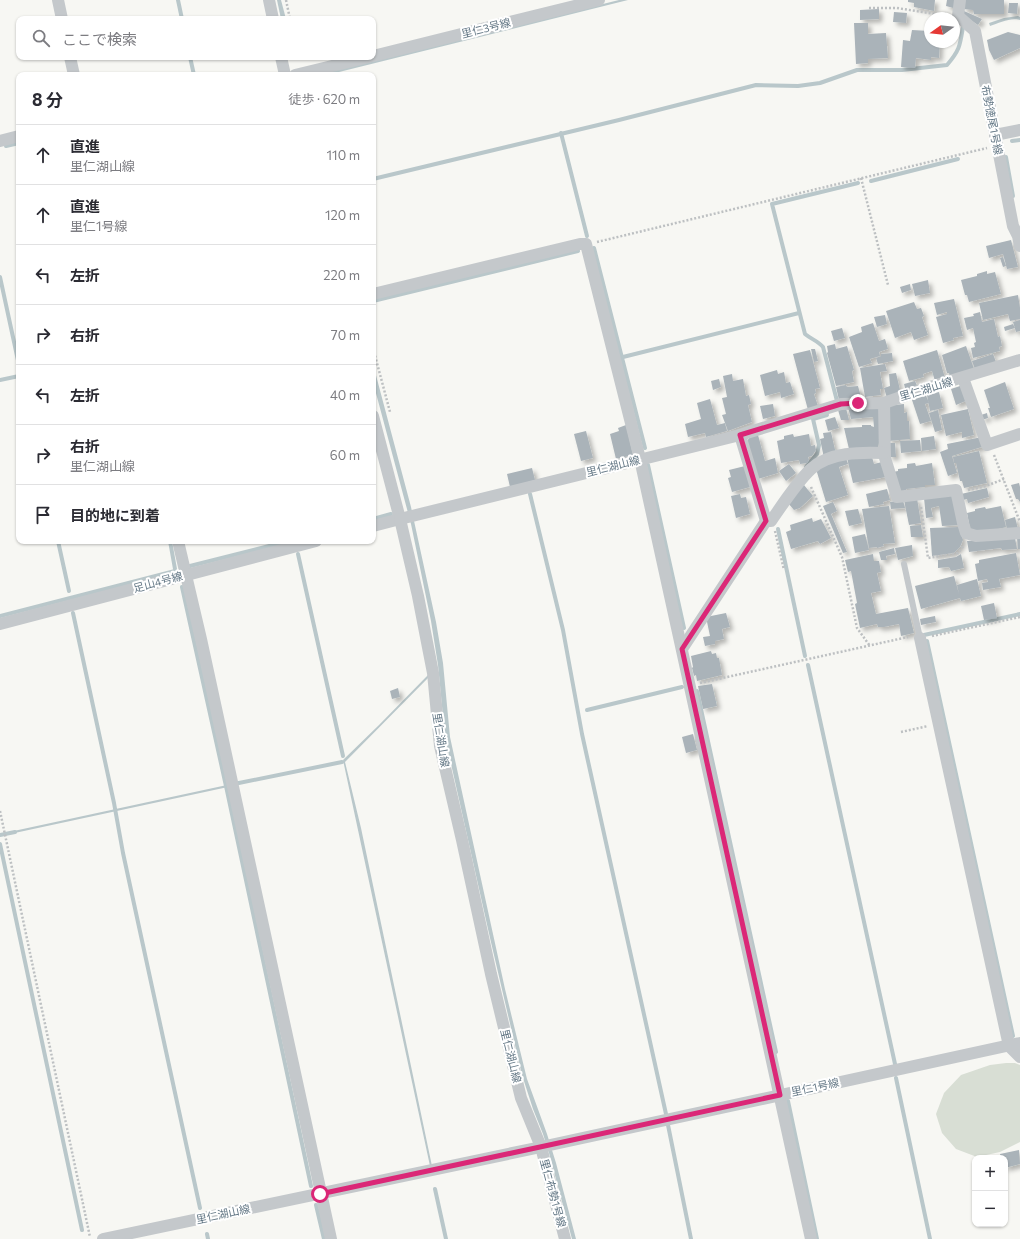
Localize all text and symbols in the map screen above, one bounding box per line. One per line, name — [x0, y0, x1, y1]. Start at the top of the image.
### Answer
north arrow — [924, 12, 960, 48]
street label: 里仁3号線 — [460, 15, 512, 40]
search box — [16, 16, 376, 60]
icon: search — [30, 27, 52, 49]
text: ここで検索 — [62, 30, 137, 48]
street label: 布勢徳尾1号線 — [979, 84, 1006, 156]
text: 8 分 — [32, 89, 63, 110]
text: 徒歩 · 620 m — [289, 91, 360, 107]
text: 直進 — [70, 137, 100, 155]
icon: ahead — [32, 144, 54, 166]
text: 110 m — [327, 147, 360, 163]
text: 里仁湖山線 — [70, 158, 135, 174]
text: 直進 — [70, 197, 100, 215]
icon: ahead — [32, 204, 54, 226]
text: 120 m — [325, 207, 360, 223]
text: 里仁1号線 — [70, 218, 128, 234]
icon: left — [32, 264, 54, 286]
text: 左折 — [70, 266, 100, 284]
text: 220 m — [323, 267, 360, 283]
icon: right — [32, 324, 54, 346]
text: 右折 — [70, 326, 100, 344]
text: 70 m — [331, 327, 360, 343]
street label: 里仁湖山線 — [898, 374, 954, 403]
icon: left — [32, 384, 54, 406]
text: 左折 — [70, 386, 100, 404]
text: 40 m — [330, 387, 360, 403]
route end — [849, 394, 867, 412]
text: 右折 — [70, 437, 100, 455]
icon: right — [32, 444, 54, 466]
text: 60 m — [330, 447, 360, 463]
street label: 里仁湖山線 — [585, 453, 641, 478]
text: 里仁湖山線 — [70, 458, 135, 474]
icon: arrive — [32, 504, 54, 526]
text: 目的地に到着 — [70, 506, 160, 524]
street label: 足山4号線 — [132, 569, 184, 594]
street label: 里仁湖山線 — [431, 712, 452, 768]
street label: 里仁湖山線 — [499, 1028, 524, 1084]
street label: 里仁1号線 — [790, 1075, 840, 1098]
map controls — [972, 1155, 1008, 1227]
button: + — [972, 1155, 1008, 1191]
street label: 里仁布勢1号線 — [538, 1157, 569, 1229]
route start — [311, 1185, 329, 1203]
button: − — [972, 1191, 1008, 1227]
street label: 里仁湖山線 — [195, 1201, 251, 1226]

